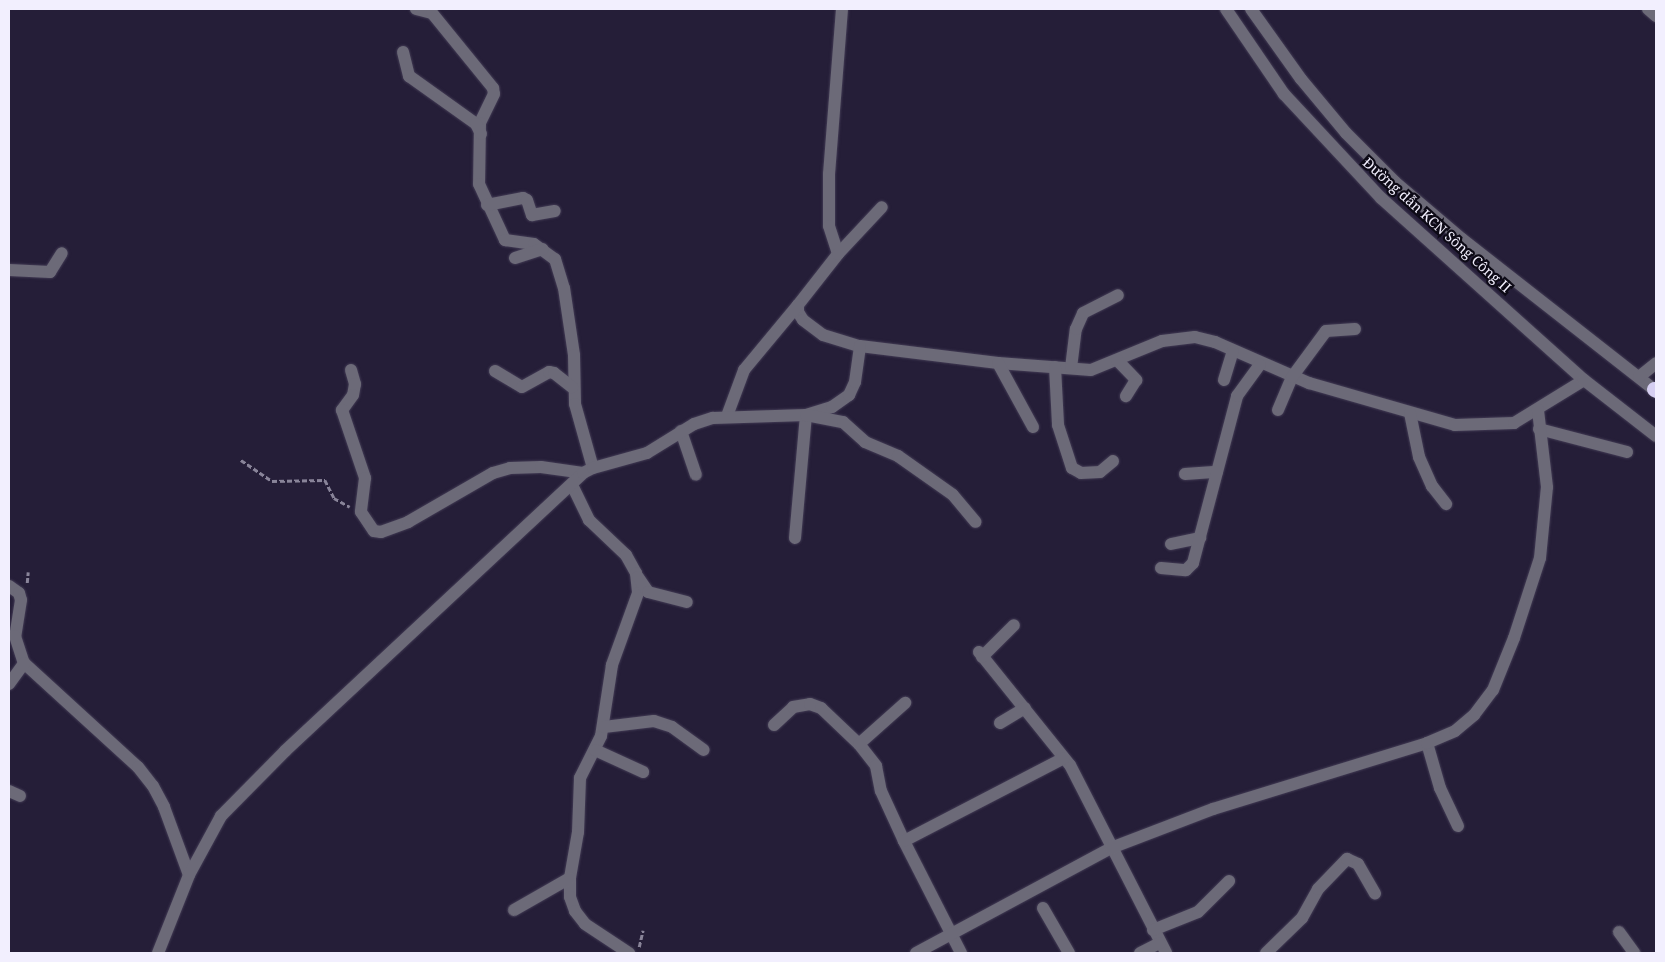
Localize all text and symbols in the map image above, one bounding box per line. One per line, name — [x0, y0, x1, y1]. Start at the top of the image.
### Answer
street label: Đường dẫn KCN Sông Công II — [1360, 154, 1514, 296]

